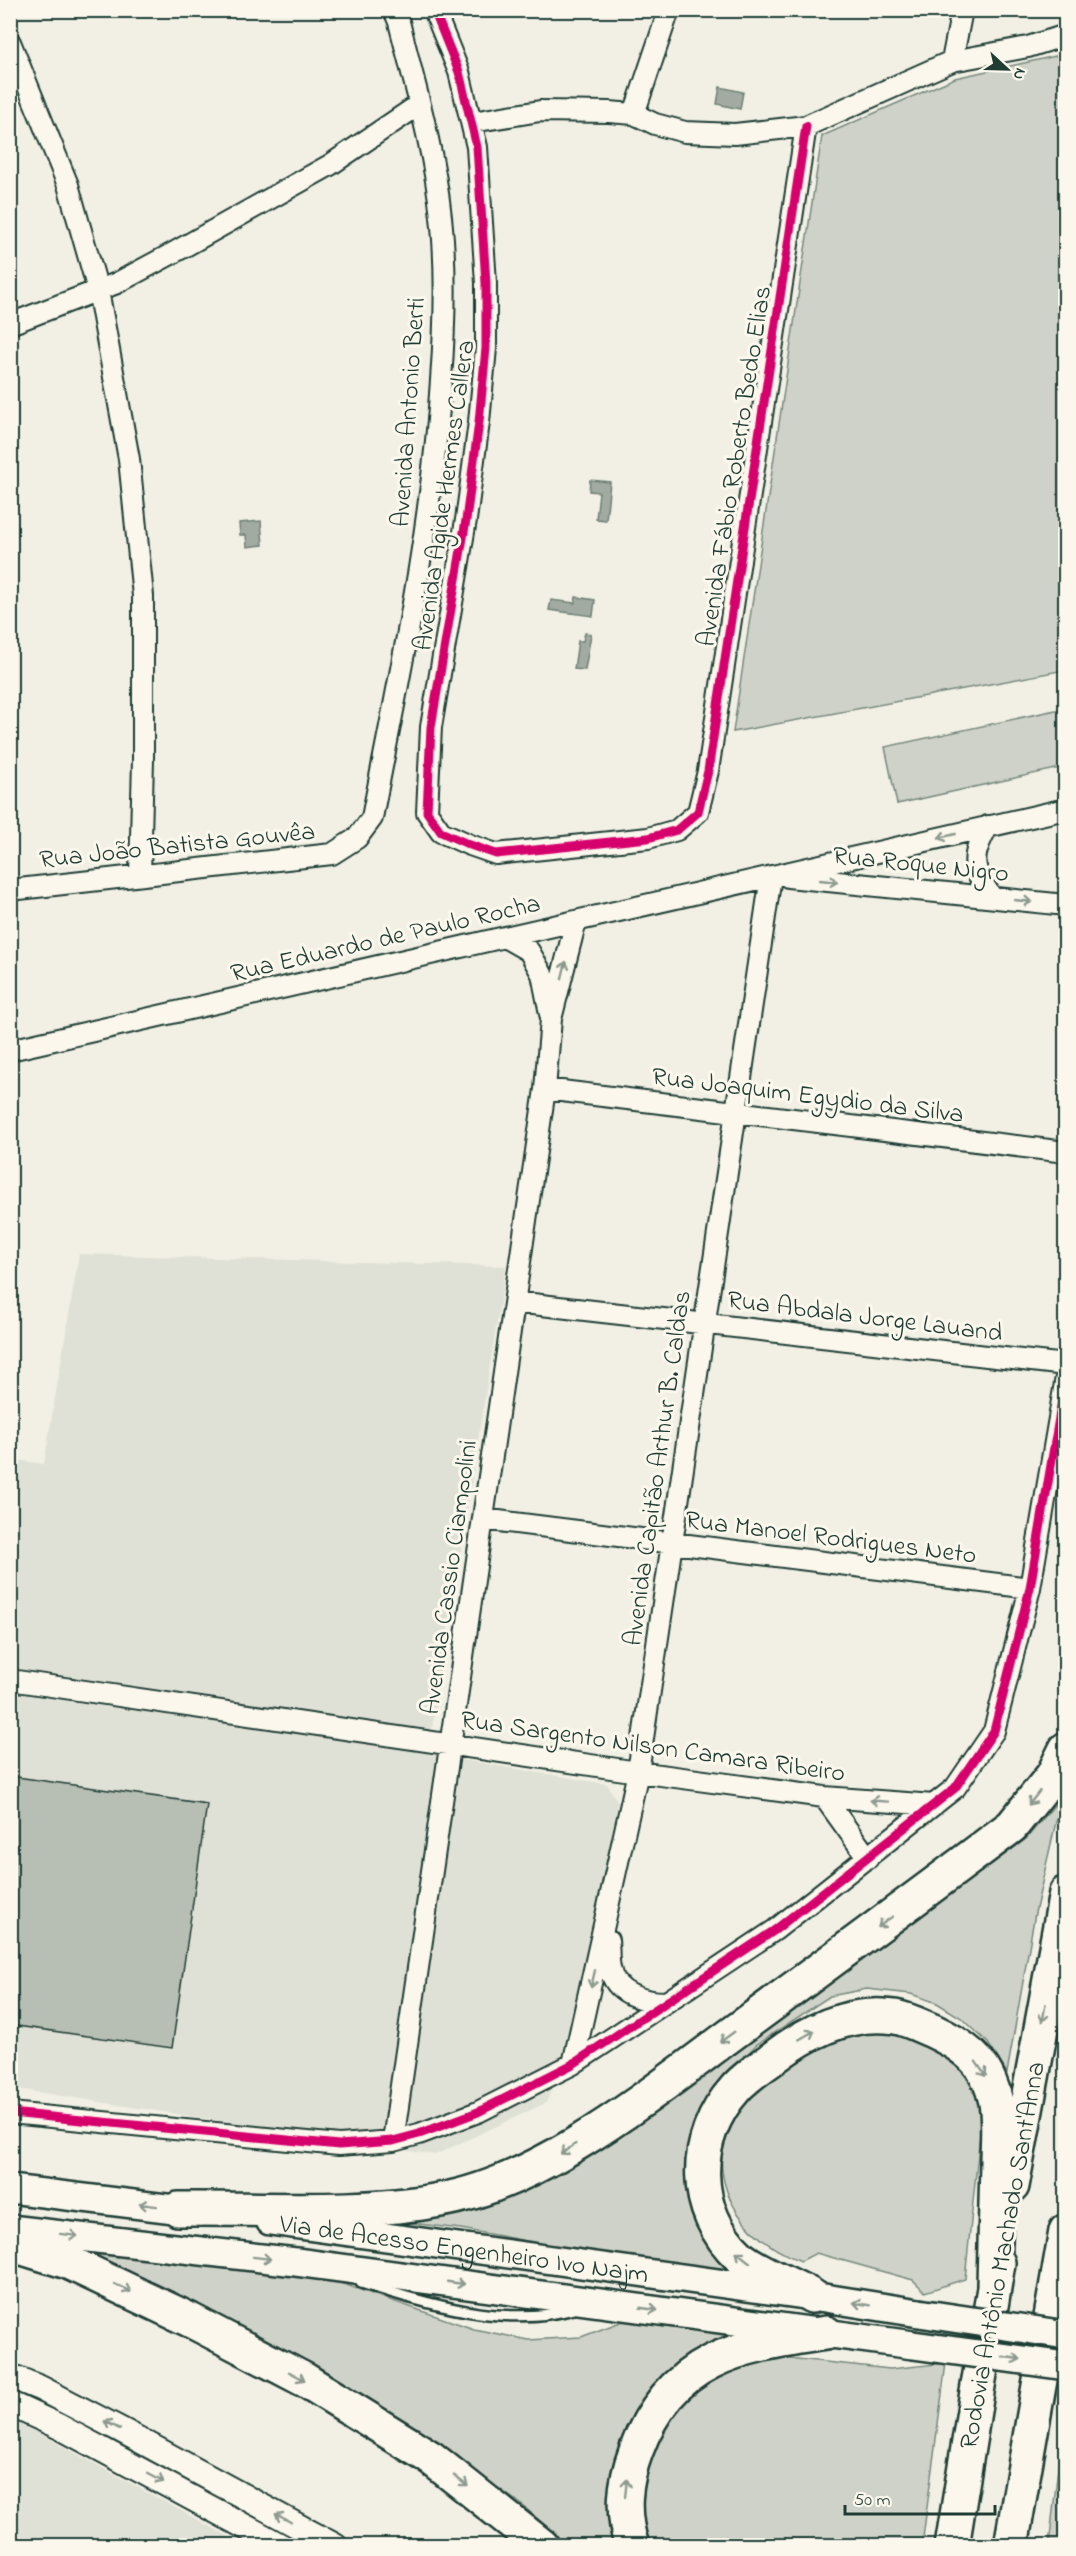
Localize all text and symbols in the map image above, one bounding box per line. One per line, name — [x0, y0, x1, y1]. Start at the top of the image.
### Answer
north arrow — [977, 39, 1037, 99]
text: N — [1006, 64, 1032, 84]
street label: Avenida Fábio Roberto Bedo Elias — [689, 283, 783, 650]
street label: Avenida Antonio Berti — [383, 296, 437, 528]
street label: Avenida Agide Hermes Callera — [405, 338, 487, 653]
street label: Rua João Batista Gouvêa — [38, 814, 317, 880]
one-way arrow — [938, 830, 957, 842]
street label: Rua Roque Nigro — [831, 838, 1011, 894]
one-way arrow — [819, 876, 839, 887]
street label: Rua Eduardo de Paulo Rocha — [227, 886, 544, 994]
one-way arrow — [1013, 896, 1033, 907]
one-way arrow — [558, 961, 570, 980]
street label: Rua Joaquim Egydio da Silva — [650, 1059, 966, 1135]
street label: Rua Abdala Jorge Lauand — [725, 1282, 1005, 1354]
street label: Avenida Capitão Arthur B. Caldas — [615, 1288, 703, 1649]
street label: Avenida Cassio Ciampolini — [413, 1438, 489, 1717]
street label: Rua Manoel Rodrigues Neto — [683, 1502, 978, 1576]
street label: Rua Sargento Nilson Camara Ribeiro — [458, 1702, 847, 1794]
one-way arrow — [1028, 1790, 1041, 1806]
one-way arrow — [870, 1795, 889, 1806]
one-way arrow — [877, 1915, 893, 1928]
one-way arrow — [586, 1969, 598, 1988]
one-way arrow — [1038, 2002, 1049, 2022]
one-way arrow — [797, 2029, 815, 2040]
one-way arrow — [720, 2031, 736, 2043]
street label: Rodovia Antônio Machado Sant'Anna — [951, 2059, 1057, 2452]
one-way arrow — [975, 2061, 987, 2077]
one-way arrow — [560, 2143, 576, 2155]
one-way arrow — [139, 2199, 159, 2210]
street label: Via de Acesso Engenheiro Ivo Najm — [276, 2206, 651, 2295]
one-way arrow — [58, 2230, 78, 2241]
one-way arrow — [735, 2250, 751, 2263]
one-way arrow — [252, 2253, 272, 2264]
one-way arrow — [445, 2278, 465, 2289]
one-way arrow — [114, 2283, 132, 2295]
one-way arrow — [852, 2298, 872, 2309]
one-way arrow — [638, 2304, 658, 2315]
one-way arrow — [1002, 2353, 1022, 2364]
one-way arrow — [288, 2371, 306, 2382]
one-way arrow — [103, 2419, 121, 2430]
one-way arrow — [147, 2472, 164, 2484]
one-way arrow — [453, 2475, 469, 2488]
scale bar — [845, 2478, 995, 2516]
one-way arrow — [621, 2479, 632, 2499]
text: 50 m — [854, 2488, 891, 2514]
one-way arrow — [275, 2512, 292, 2524]

